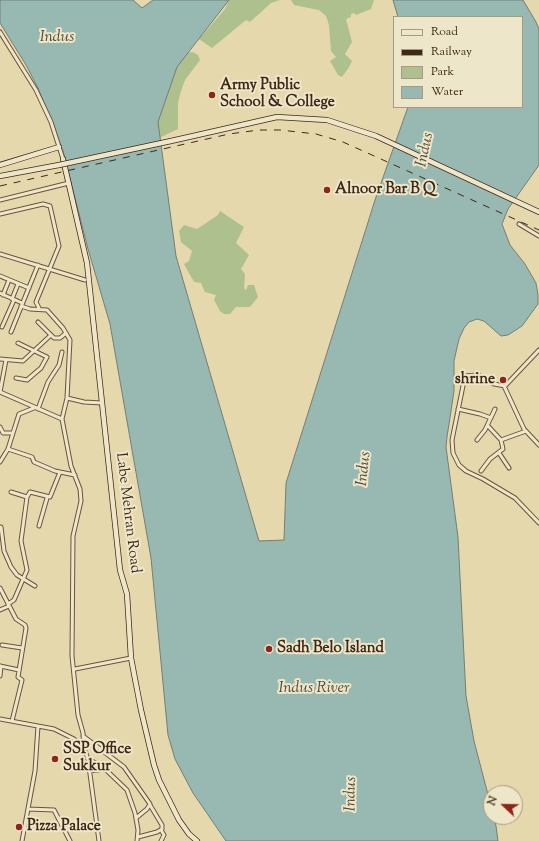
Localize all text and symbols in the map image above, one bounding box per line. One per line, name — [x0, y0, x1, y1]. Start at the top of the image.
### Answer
legend — [393, 16, 523, 108]
text: Road — [431, 23, 458, 41]
water label: Indus — [40, 28, 74, 48]
text: Railway — [431, 43, 472, 61]
text: Park — [431, 63, 454, 81]
place label: Army Public School & College — [220, 77, 335, 112]
text: Water — [431, 83, 463, 101]
marker: Army Public School & College — [207, 90, 217, 100]
water label: Indus — [413, 131, 439, 169]
place label: Alnoor Bar B Q — [335, 181, 436, 199]
marker: Alnoor Bar B Q — [322, 185, 332, 195]
place label: shrine — [455, 371, 495, 389]
marker: shrine — [498, 375, 508, 385]
water label: Indus — [354, 451, 376, 487]
street label: Labe Mehran Road — [111, 452, 143, 574]
place label: Sadh Belo Island — [277, 640, 384, 658]
marker: Sadh Belo Island — [264, 644, 274, 654]
water label: Indus River — [278, 679, 350, 699]
place label: SSP Office Sukkur — [63, 741, 131, 776]
marker: SSP Office Sukkur — [50, 754, 60, 764]
water label: Indus — [342, 776, 362, 812]
north arrow — [483, 785, 523, 825]
text: N — [484, 794, 502, 808]
place label: Pizza Palace — [27, 818, 101, 836]
marker: Pizza Palace — [14, 822, 24, 832]

